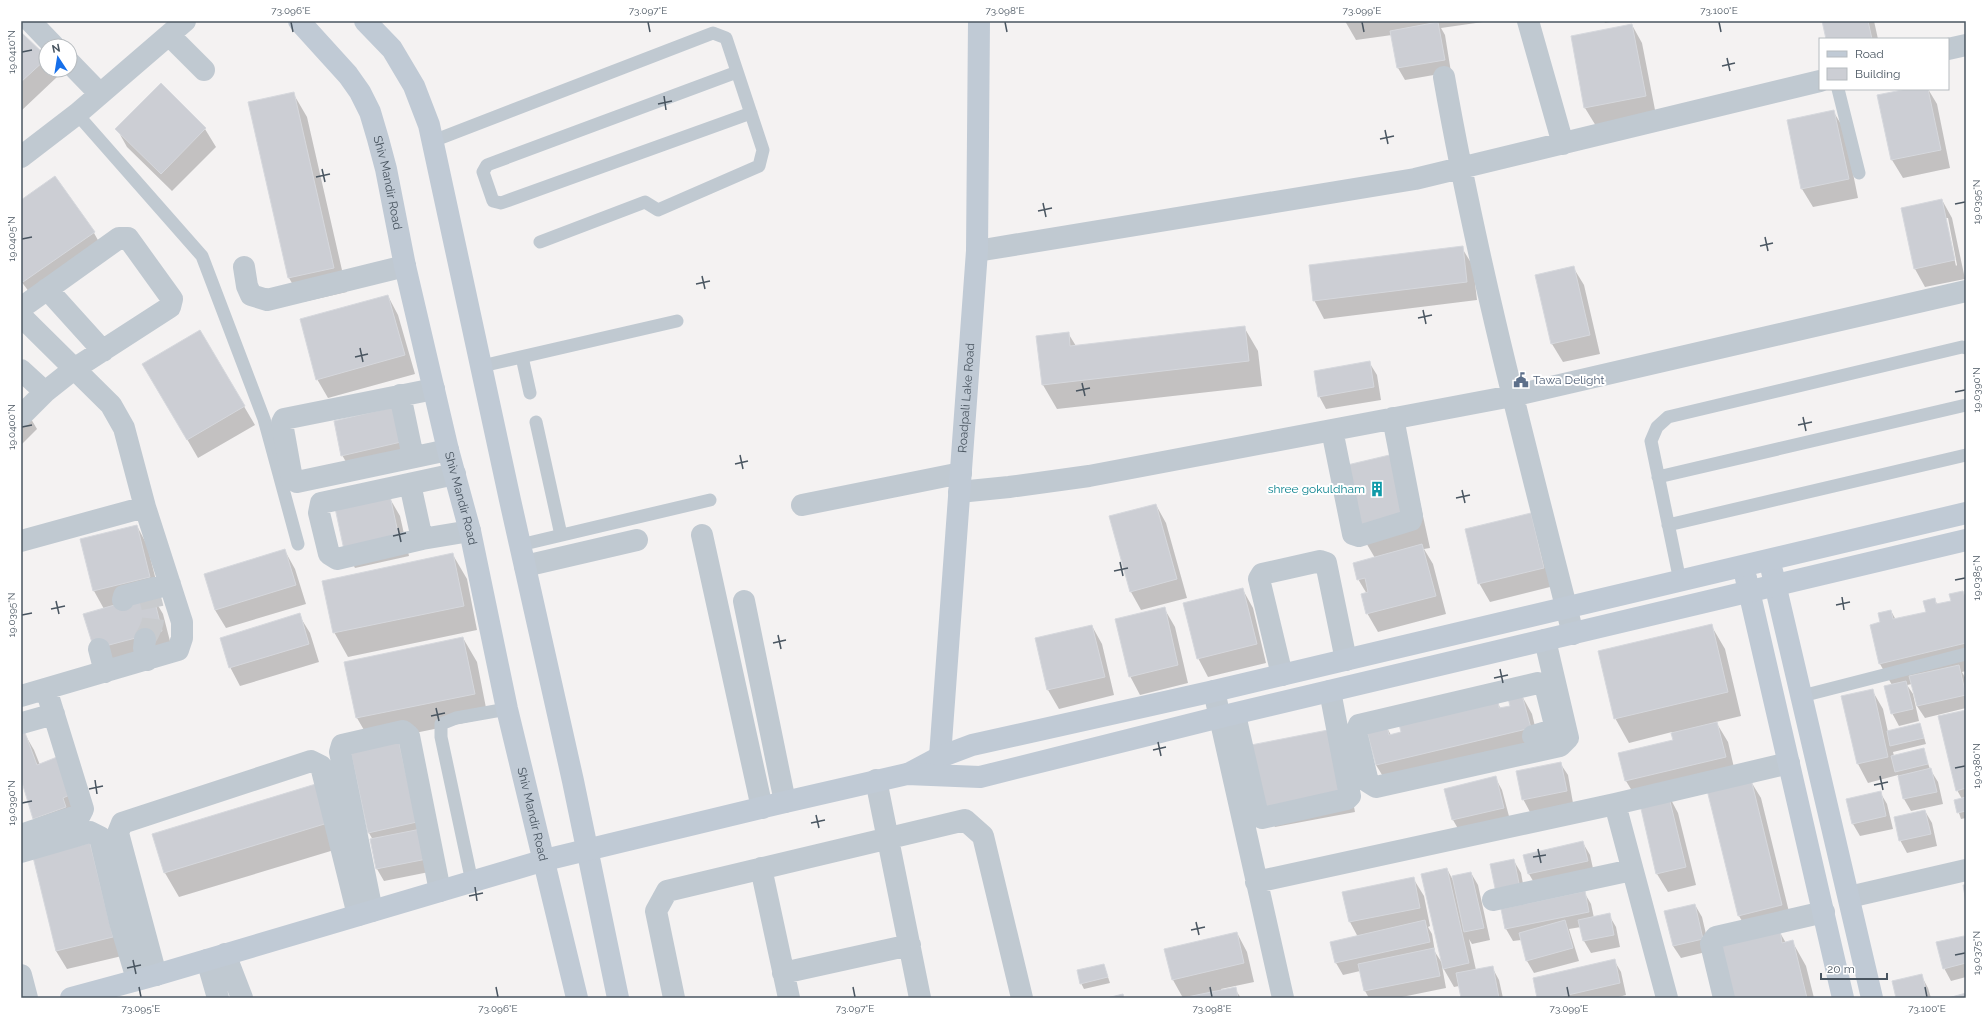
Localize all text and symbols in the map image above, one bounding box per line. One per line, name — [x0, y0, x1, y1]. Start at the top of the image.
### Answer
text: 73.096°E — [271, 5, 311, 16]
text: 73.097°E — [629, 5, 667, 16]
text: 73.098°E — [985, 5, 1025, 16]
text: 73.099°E — [1343, 5, 1381, 16]
text: 73.100°E — [1700, 5, 1738, 16]
text: 19.0410°N — [6, 30, 17, 74]
north arrow — [38, 38, 78, 78]
legend — [1819, 38, 1949, 90]
text: N — [51, 41, 61, 56]
text: Road — [1855, 47, 1884, 61]
text: Building — [1855, 67, 1901, 81]
street label: Shiv Mandir Road — [370, 134, 405, 231]
text: 19.0395°N — [1971, 179, 1982, 225]
text: 19.0405°N — [6, 216, 17, 262]
street label: Roadpali Lake Road — [955, 343, 977, 453]
text: 19.0390°N — [1971, 367, 1982, 413]
public building icon: Tawa Delight — [1512, 371, 1530, 389]
place label: Tawa Delight — [1533, 373, 1605, 387]
text: 19.0400°N — [6, 404, 17, 450]
street label: Shiv Mandir Road — [442, 450, 480, 546]
building icon: shree gokuldham — [1368, 480, 1386, 498]
place label: shree gokuldham — [1268, 482, 1365, 496]
text: 19.0385°N — [1971, 555, 1982, 601]
text: 19.0395°N — [6, 592, 17, 638]
text: 19.0380°N — [1971, 743, 1982, 789]
street label: Shiv Mandir Road — [514, 766, 551, 862]
text: 19.0390°N — [6, 780, 17, 826]
text: 19.0375°N — [1971, 931, 1982, 975]
scale bar — [1821, 955, 1887, 981]
text: 20 m — [1827, 962, 1855, 976]
text: 73.095°E — [122, 1003, 160, 1014]
text: 73.096°E — [478, 1003, 518, 1014]
text: 73.097°E — [836, 1003, 874, 1014]
text: 73.098°E — [1192, 1003, 1232, 1014]
text: 73.099°E — [1550, 1003, 1588, 1014]
text: 73.100°E — [1908, 1003, 1946, 1014]

